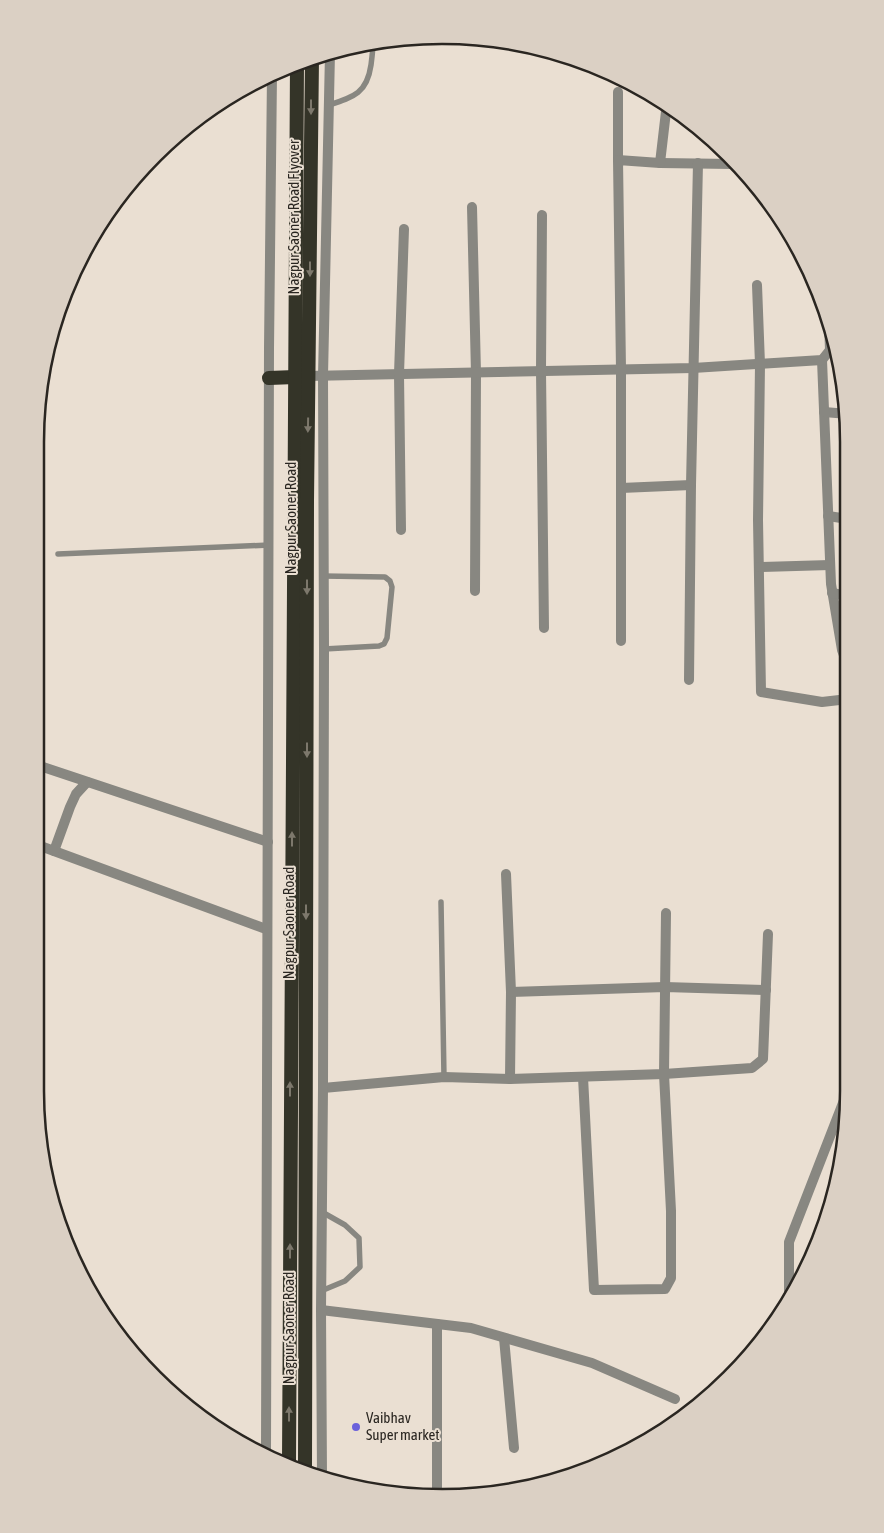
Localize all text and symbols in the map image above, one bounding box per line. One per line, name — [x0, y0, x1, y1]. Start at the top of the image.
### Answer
one-way arrow — [307, 99, 315, 115]
street label: Nagpur Saoner Road Flyover — [285, 139, 302, 294]
one-way arrow — [306, 262, 314, 278]
one-way arrow — [303, 417, 311, 433]
street label: Nagpur Saoner Road — [282, 462, 299, 574]
one-way arrow — [303, 579, 311, 595]
one-way arrow — [303, 742, 311, 758]
one-way arrow — [288, 830, 296, 846]
street label: Nagpur Saoner Road — [280, 867, 297, 979]
one-way arrow — [302, 904, 310, 920]
one-way arrow — [286, 1080, 294, 1096]
one-way arrow — [286, 1243, 294, 1259]
street label: Nagpur Saoner Road — [280, 1272, 297, 1384]
one-way arrow — [285, 1405, 293, 1421]
place label: Vaibhav Super market — [366, 1409, 440, 1443]
marker: Vaibhav Super market — [350, 1421, 362, 1433]

